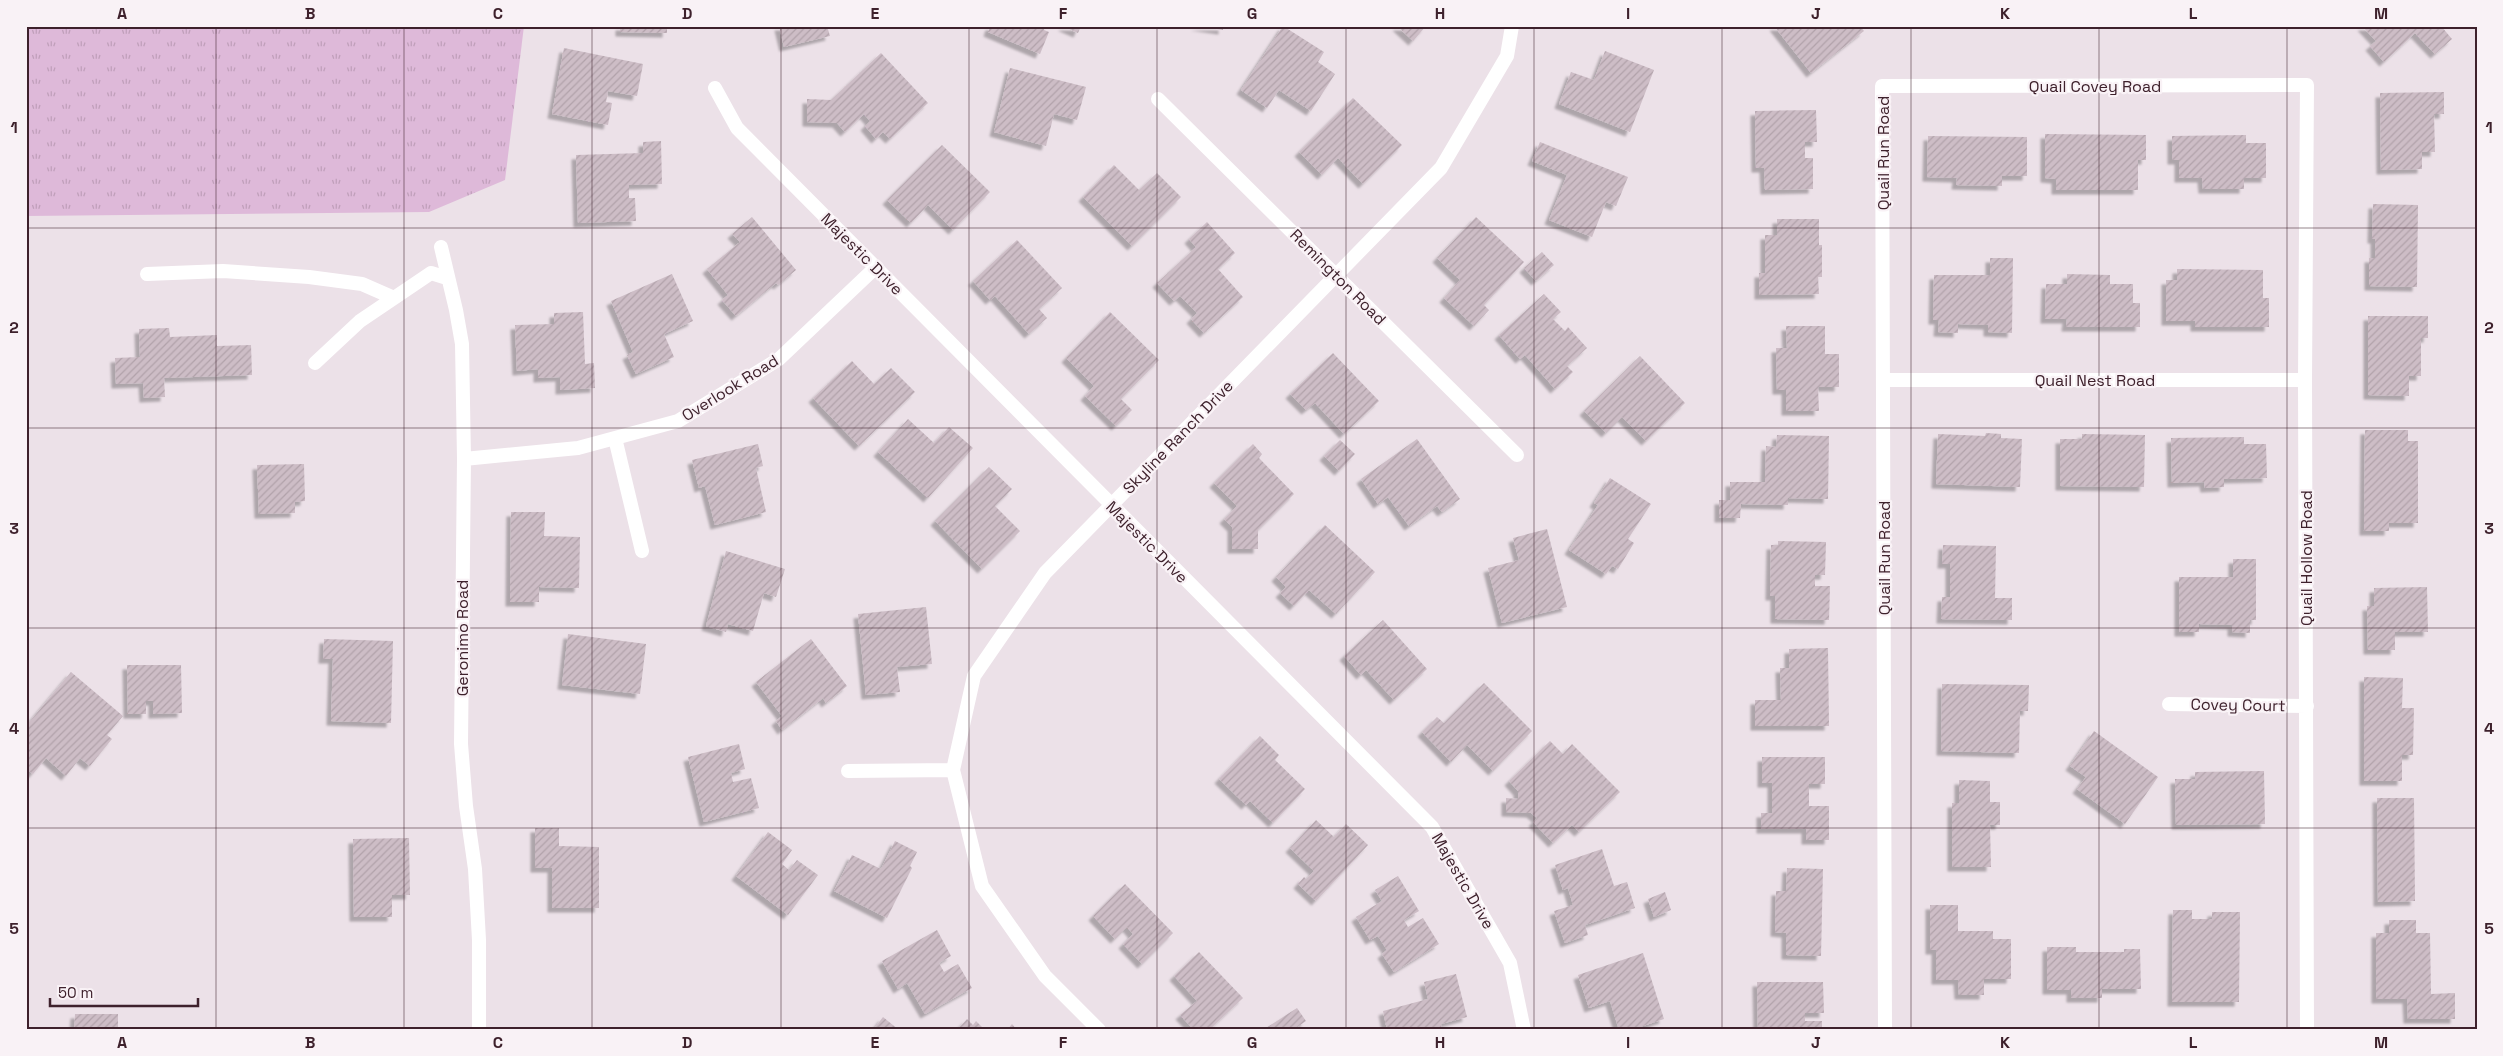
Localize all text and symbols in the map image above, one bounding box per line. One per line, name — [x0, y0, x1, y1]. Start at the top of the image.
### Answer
text: A — [117, 3, 127, 24]
text: B — [305, 3, 315, 24]
text: C — [493, 3, 503, 24]
text: D — [682, 3, 692, 24]
text: E — [871, 3, 880, 24]
text: F — [1059, 3, 1068, 24]
text: G — [1247, 3, 1257, 24]
text: H — [1435, 3, 1445, 24]
text: I — [1626, 3, 1630, 24]
text: J — [1811, 3, 1821, 24]
text: K — [2000, 3, 2010, 24]
text: L — [2189, 3, 2198, 24]
text: M — [2374, 3, 2388, 24]
street label: Quail Covey Road — [2029, 76, 2161, 97]
street label: Quail Run Road — [1873, 96, 1894, 210]
text: 1 — [10, 117, 18, 138]
text: 1 — [2485, 117, 2493, 138]
street label: Majestic Drive — [816, 208, 908, 300]
street label: Remington Road — [1286, 225, 1390, 329]
text: 2 — [9, 317, 19, 338]
text: 2 — [2484, 317, 2494, 338]
street label: Overlook Road — [678, 350, 782, 426]
street label: Quail Nest Road — [2035, 370, 2155, 391]
street label: Skyline Ranch Drive — [1118, 376, 1238, 498]
street label: Quail Hollow Road — [2296, 490, 2317, 626]
street label: Majestic Drive — [1101, 496, 1193, 588]
street label: Quail Run Road — [1874, 501, 1895, 615]
text: 3 — [9, 518, 19, 539]
text: 3 — [2484, 518, 2494, 539]
street label: Geronimo Road — [452, 580, 473, 696]
street label: Covey Court — [2190, 694, 2286, 716]
text: 4 — [9, 718, 19, 739]
text: 4 — [2484, 718, 2494, 739]
street label: Majestic Drive — [1427, 829, 1499, 933]
text: 5 — [9, 918, 19, 939]
text: 5 — [2484, 918, 2494, 939]
scale bar — [50, 976, 198, 1008]
text: 50 m — [58, 983, 93, 1002]
text: A — [117, 1032, 127, 1053]
text: B — [305, 1032, 315, 1053]
text: C — [493, 1032, 503, 1053]
text: D — [682, 1032, 692, 1053]
text: E — [871, 1032, 880, 1053]
text: F — [1059, 1032, 1068, 1053]
text: G — [1247, 1032, 1257, 1053]
text: H — [1435, 1032, 1445, 1053]
text: I — [1626, 1032, 1630, 1053]
text: J — [1811, 1032, 1821, 1053]
text: K — [2000, 1032, 2010, 1053]
text: L — [2189, 1032, 2198, 1053]
text: M — [2374, 1032, 2388, 1053]

